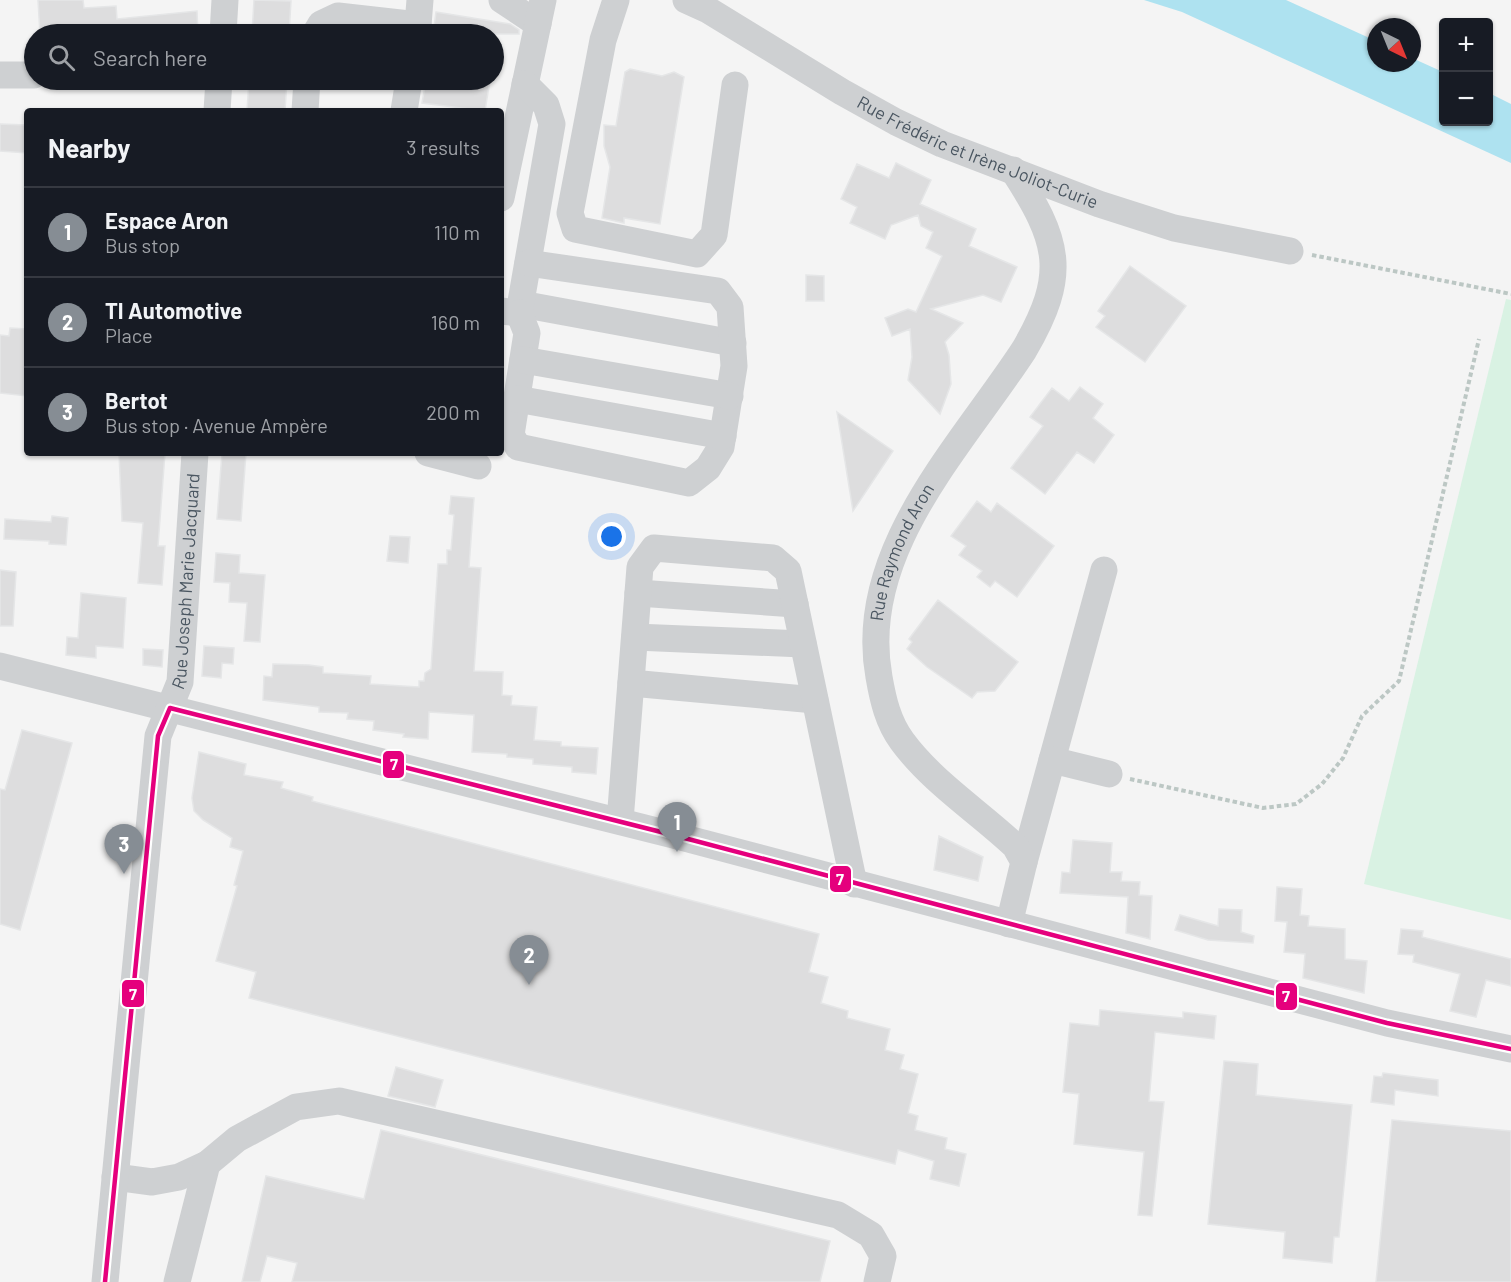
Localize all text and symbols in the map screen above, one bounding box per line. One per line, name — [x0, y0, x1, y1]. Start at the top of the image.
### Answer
north arrow — [1367, 18, 1421, 72]
map controls — [1439, 18, 1493, 126]
button: + — [1439, 18, 1493, 72]
search box — [24, 24, 504, 90]
icon: search — [45, 41, 78, 74]
text: Search here — [93, 44, 207, 70]
button: − — [1439, 72, 1493, 126]
street label: Rue Frédéric et Irène Joliot-Curie — [853, 91, 1101, 213]
text: Nearby — [48, 132, 130, 163]
text: 3 results — [406, 135, 480, 159]
text: Espace Aron — [105, 207, 228, 233]
text: 1 — [64, 220, 71, 244]
text: 110 m — [434, 220, 480, 244]
text: Bus stop — [105, 233, 180, 257]
text: TI Automotive — [105, 297, 242, 323]
text: 2 — [62, 310, 73, 334]
text: 160 m — [431, 310, 480, 334]
text: Place — [105, 323, 153, 347]
text: Bertot — [105, 387, 168, 413]
text: 3 — [62, 400, 73, 424]
text: 200 m — [426, 400, 480, 424]
text: Bus stop · Avenue Ampère — [105, 413, 328, 437]
street label: Rue Joseph Marie Jacquard — [166, 472, 204, 692]
street label: Rue Raymond Aron — [865, 479, 938, 622]
your location — [597, 522, 626, 551]
line badge: 7 — [382, 750, 405, 779]
text: 7 — [390, 754, 398, 773]
pin: 1 — [658, 802, 696, 852]
pin: 3 — [104, 824, 144, 874]
line badge: 7 — [829, 865, 852, 893]
text: 7 — [836, 869, 844, 888]
pin: 2 — [510, 936, 548, 985]
line badge: 7 — [121, 979, 145, 1008]
line badge: 7 — [1275, 982, 1298, 1011]
text: 7 — [129, 984, 137, 1003]
text: 7 — [1282, 986, 1290, 1005]

